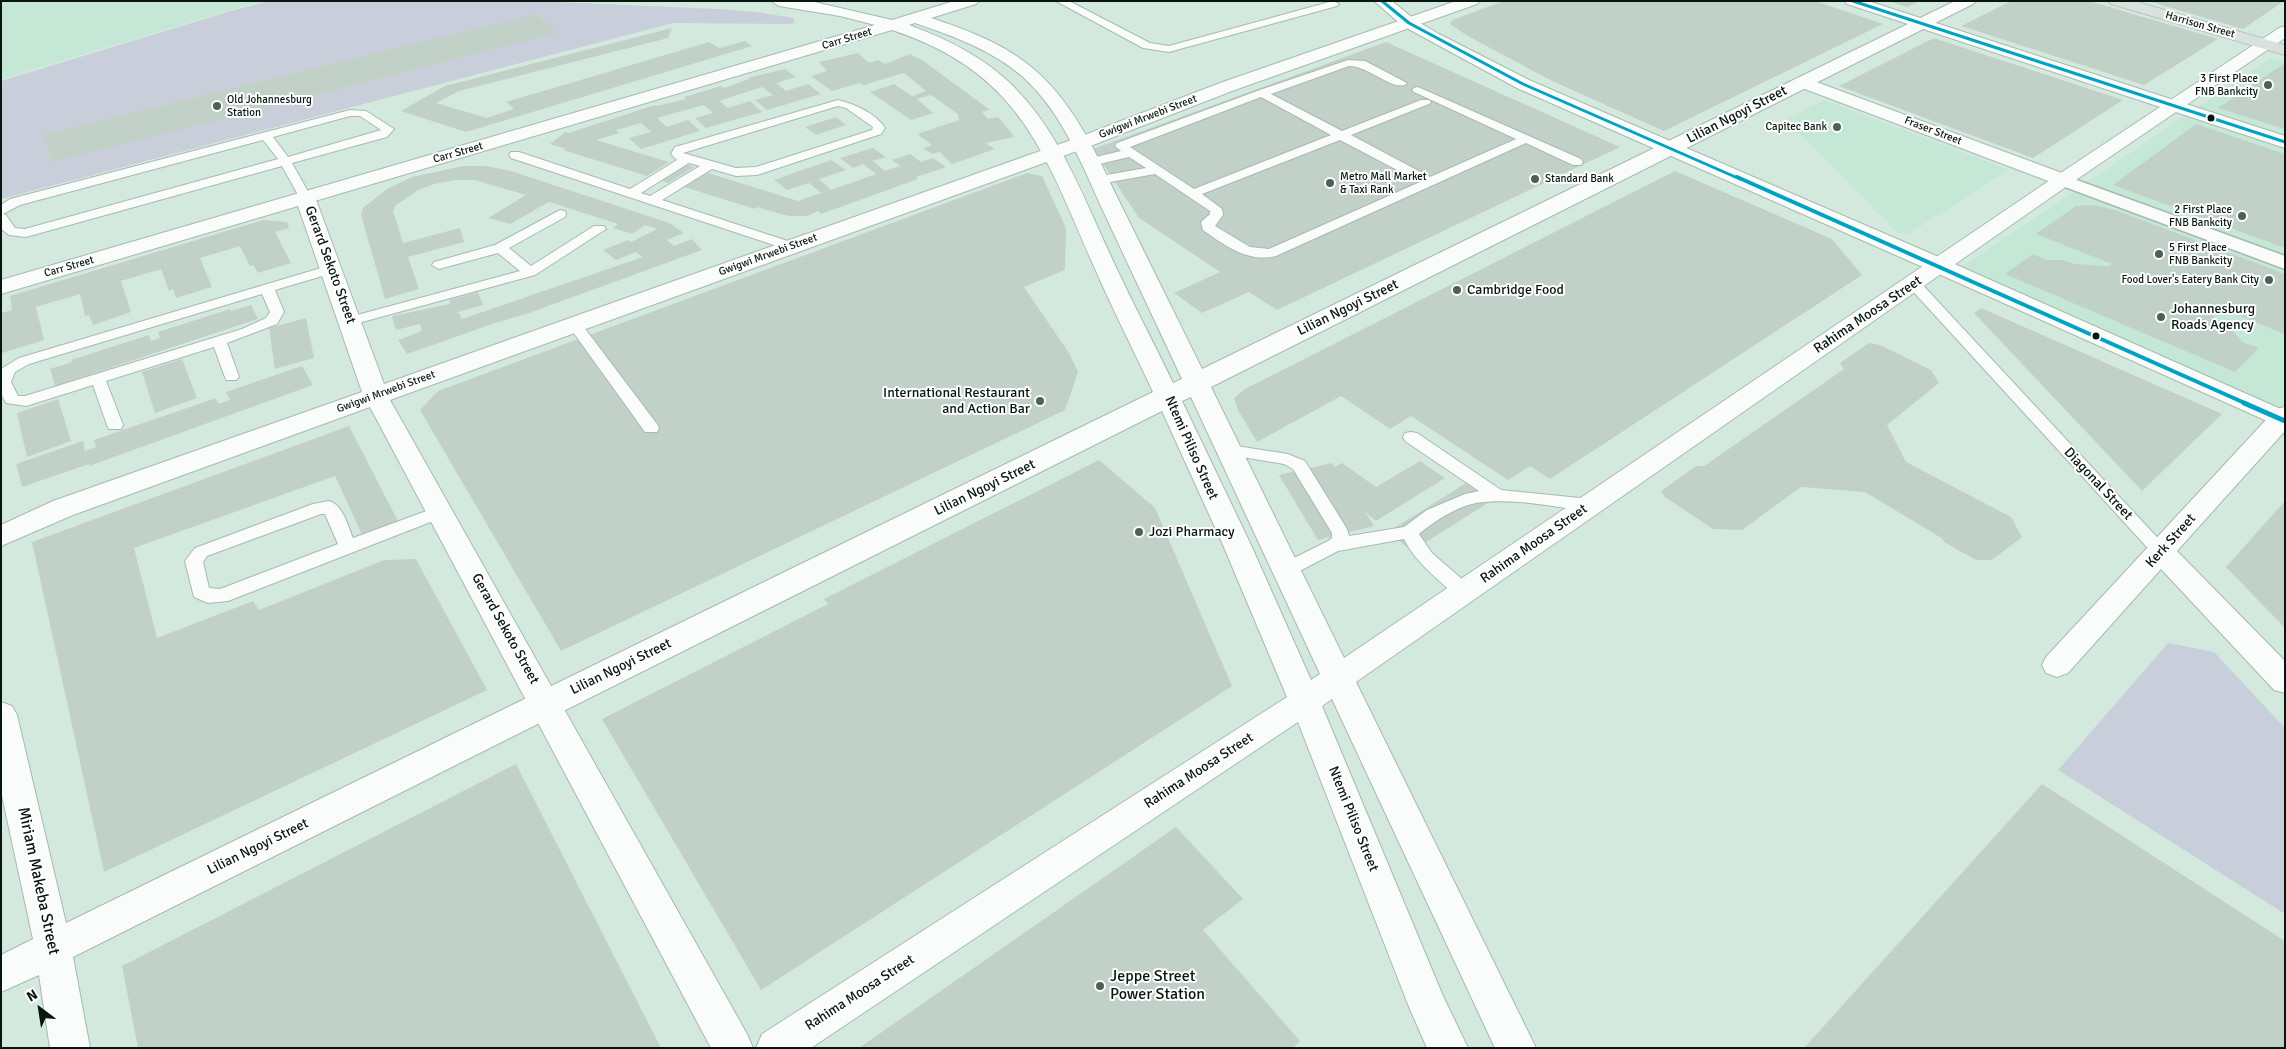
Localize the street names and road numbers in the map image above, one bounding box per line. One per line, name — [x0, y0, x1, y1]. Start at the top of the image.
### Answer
street label: Harrison Street — [2164, 9, 2236, 41]
street label: Carr Street — [821, 25, 873, 53]
street label: Lilian Ngoyi Street — [1684, 82, 1790, 148]
street label: Gwigwi Mrwebi Street — [1097, 92, 1199, 142]
street label: Fraser Street — [1902, 114, 1964, 148]
street label: Carr Street — [432, 140, 484, 166]
street label: Gerard Sekoto Street — [301, 204, 359, 326]
street label: Gwigwi Mrwebi Street — [717, 231, 819, 279]
street label: Carr Street — [43, 254, 95, 280]
street label: Rahima Moosa Street — [1811, 273, 1925, 357]
street label: Lilian Ngoyi Street — [1295, 276, 1401, 340]
street label: Gwigwi Mrwebi Street — [335, 368, 437, 416]
street label: Ntemi Piliso Street — [1161, 393, 1221, 503]
street label: Diagonal Street — [2060, 444, 2136, 524]
street label: Lilian Ngoyi Street — [932, 456, 1038, 520]
street label: Rahima Moosa Street — [1477, 501, 1591, 587]
street label: Kerk Street — [2142, 511, 2200, 571]
street label: Gerard Sekoto Street — [468, 571, 542, 687]
street label: Lilian Ngoyi Street — [568, 635, 674, 699]
street label: Rahima Moosa Street — [1141, 729, 1257, 813]
street label: Ntemi Piliso Street — [1324, 764, 1382, 874]
street label: Miriam Makeba Street — [13, 805, 63, 957]
street label: Lilian Ngoyi Street — [205, 815, 311, 879]
street label: Rahima Moosa Street — [802, 951, 918, 1035]

